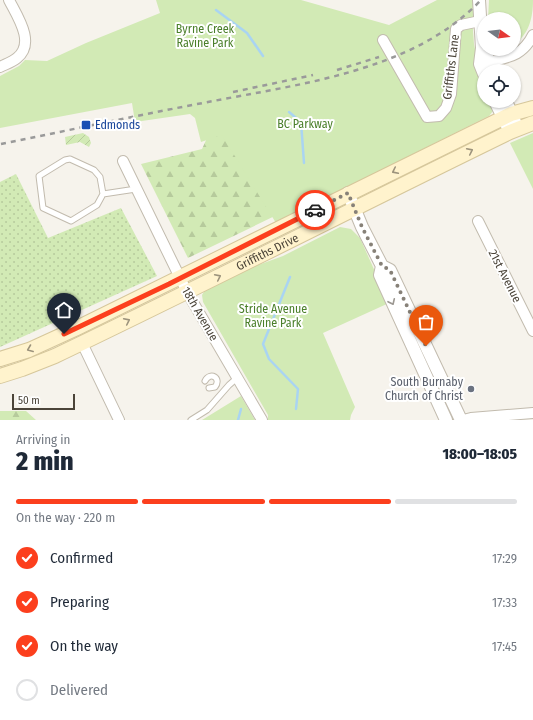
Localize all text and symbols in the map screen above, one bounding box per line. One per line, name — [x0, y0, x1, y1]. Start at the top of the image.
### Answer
north arrow — [477, 12, 521, 56]
map controls — [477, 12, 521, 108]
park label: Byrne Creek Ravine Park — [176, 22, 235, 50]
street label: Griffiths Lane — [440, 34, 462, 100]
button: locate — [477, 64, 521, 108]
park label: BC Parkway — [277, 117, 333, 131]
place label: Edmonds — [95, 118, 140, 132]
marker: Edmonds — [80, 119, 92, 131]
one-way arrow — [466, 149, 474, 156]
one-way arrow — [391, 166, 399, 174]
courier — [295, 190, 335, 230]
icon: car — [304, 199, 326, 221]
street label: Griffiths Drive — [234, 231, 301, 273]
street label: 21st Avenue — [486, 247, 524, 305]
one-way arrow — [214, 274, 222, 282]
street label: 18th Avenue — [179, 285, 221, 343]
pin — [47, 293, 81, 334]
one-way arrow — [387, 298, 395, 306]
icon: home — [53, 299, 75, 321]
park label: Stride Avenue Ravine Park — [239, 302, 307, 330]
pin — [409, 305, 443, 346]
icon: bag — [415, 311, 437, 333]
one-way arrow — [123, 318, 131, 326]
one-way arrow — [27, 344, 34, 352]
place label: South Burnaby Church of Christ — [385, 375, 464, 403]
marker: South Burnaby Church of Christ — [466, 384, 476, 394]
scale bar — [12, 392, 75, 411]
text: 50 m — [18, 394, 40, 407]
text: Arriving in — [16, 432, 70, 447]
text: 18:00–18:05 — [442, 445, 517, 463]
text: 2 min — [16, 446, 74, 477]
text: On the way · 220 m — [16, 510, 115, 525]
icon: check — [16, 547, 38, 569]
text: Confirmed — [50, 549, 113, 567]
text: 17:29 — [492, 551, 517, 566]
icon: check — [16, 591, 38, 613]
text: Preparing — [50, 593, 109, 611]
text: 17:33 — [492, 595, 517, 610]
icon: check — [16, 635, 38, 657]
text: On the way — [50, 637, 118, 655]
text: 17:45 — [492, 639, 517, 654]
text: Delivered — [50, 681, 108, 699]

